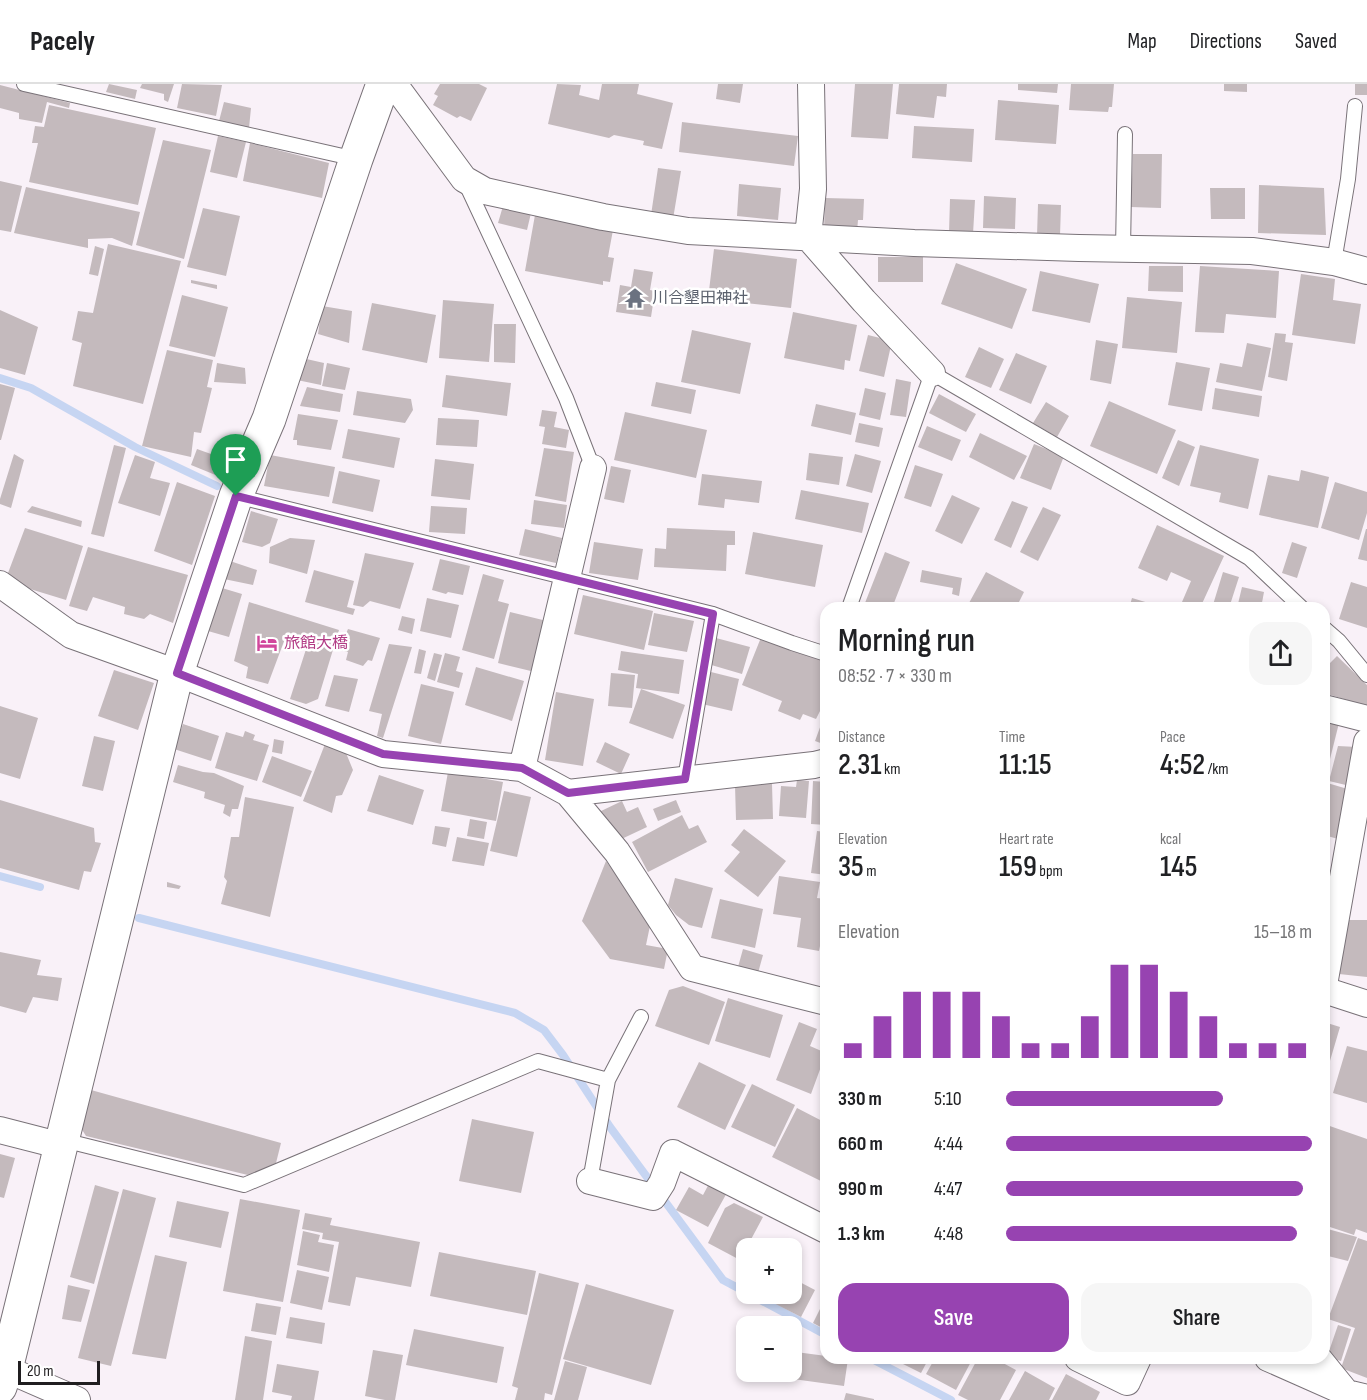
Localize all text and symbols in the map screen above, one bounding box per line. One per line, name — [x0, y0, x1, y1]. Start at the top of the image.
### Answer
text: Pacely — [30, 25, 95, 58]
text: Map — [1127, 29, 1157, 54]
text: Directions — [1190, 29, 1262, 54]
text: Saved — [1295, 29, 1337, 54]
temple icon: 川合墾田神社 — [623, 286, 647, 310]
place label: 川合墾田神社 — [652, 289, 748, 308]
pin — [210, 434, 261, 496]
icon: arrive — [219, 443, 252, 476]
text: Morning run — [838, 621, 975, 661]
button: share — [1249, 622, 1312, 685]
hotel icon: 旅館大橋 — [255, 631, 279, 655]
place label: 旅館大橋 — [284, 634, 348, 653]
text: 08:52 · 7 × 330 m — [838, 664, 952, 688]
text: Distance — [838, 728, 885, 747]
text: Time — [999, 728, 1025, 747]
text: Pace — [1160, 728, 1185, 747]
text: 2.31 — [838, 747, 881, 783]
text: 11:15 — [999, 747, 1052, 783]
text: 4:52 — [1160, 747, 1205, 783]
text: km — [881, 760, 900, 779]
text: /km — [1205, 760, 1229, 779]
text: Elevation — [838, 830, 887, 849]
text: Heart rate — [999, 830, 1054, 849]
text: kcal — [1160, 830, 1181, 849]
text: 35 — [838, 849, 864, 885]
text: 159 — [999, 849, 1037, 885]
text: 145 — [1160, 849, 1198, 885]
text: m — [864, 862, 877, 881]
text: bpm — [1037, 862, 1063, 881]
text: Elevation — [838, 920, 900, 944]
text: 15–18 m — [1254, 920, 1312, 944]
text: 330 m — [838, 1087, 882, 1111]
text: 5:10 — [934, 1087, 962, 1111]
text: 660 m — [838, 1132, 883, 1156]
text: 4:44 — [934, 1132, 963, 1156]
text: 990 m — [838, 1177, 883, 1201]
text: 4:47 — [934, 1177, 962, 1201]
text: 1.3 km — [838, 1222, 885, 1246]
text: 4:48 — [934, 1222, 963, 1246]
map controls — [736, 1238, 802, 1382]
button: + — [736, 1238, 802, 1304]
button: Save — [838, 1283, 1069, 1352]
button: Share — [1081, 1283, 1312, 1352]
button: − — [736, 1316, 802, 1382]
scale bar — [18, 1358, 100, 1386]
text: 20 m — [27, 1362, 54, 1381]

